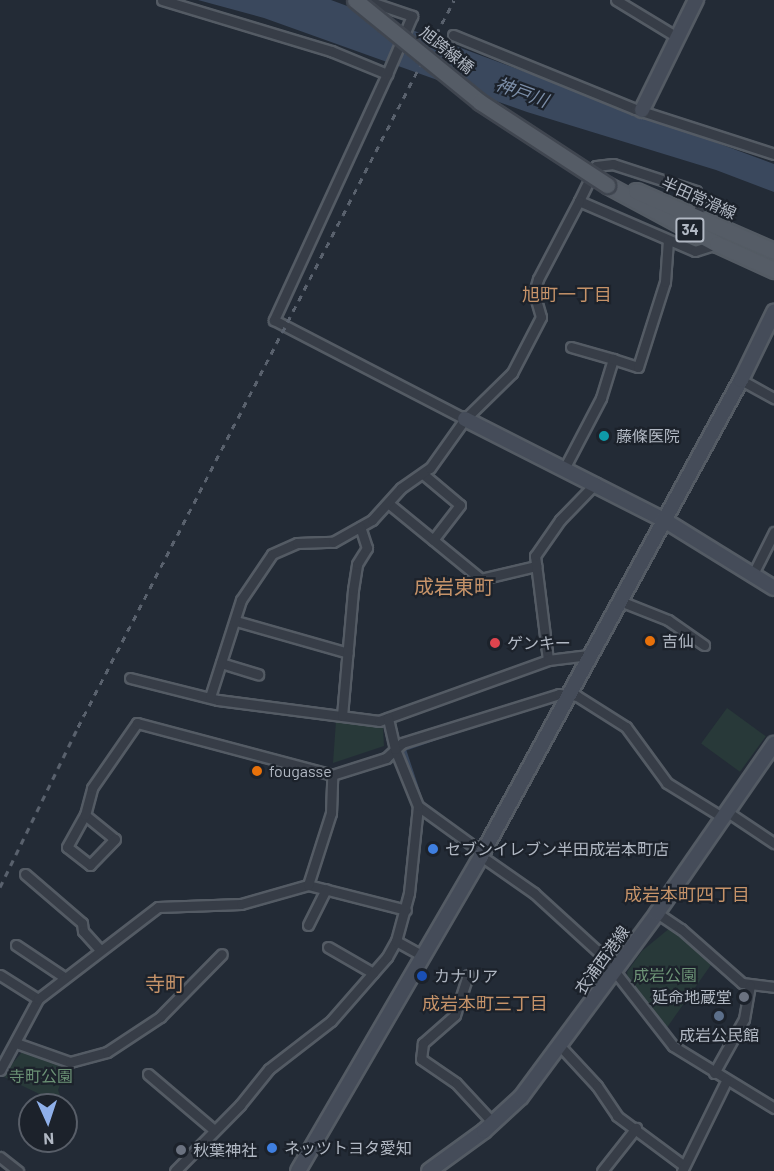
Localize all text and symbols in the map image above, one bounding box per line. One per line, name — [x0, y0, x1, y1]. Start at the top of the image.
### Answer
street label: 旭跨線橋 — [416, 22, 478, 78]
water label: 神戸川 — [493, 73, 551, 111]
street label: 半田常滑線 — [659, 173, 739, 223]
road number: 34 — [675, 218, 705, 242]
district label: 旭町一丁目 — [522, 283, 612, 305]
place label: 藤條医院 — [616, 426, 680, 446]
marker: 藤條医院 — [597, 429, 611, 443]
district label: 成岩東町 — [414, 574, 494, 598]
place label: 吉仙 — [662, 631, 694, 651]
place label: ゲンキー — [507, 633, 571, 653]
marker: 吉仙 — [643, 634, 657, 648]
marker: ゲンキー — [488, 636, 502, 650]
place label: fougasse — [269, 761, 332, 781]
marker: fougasse — [250, 764, 264, 778]
place label: セブンイレブン半田成岩本町店 — [445, 839, 669, 859]
marker: セブンイレブン半田成岩本町店 — [426, 842, 440, 856]
district label: 成岩本町四丁目 — [624, 883, 750, 905]
street label: 衣浦西港線 — [571, 922, 633, 998]
park label: 成岩公園 — [633, 965, 697, 985]
place label: カナリア — [434, 966, 498, 986]
marker: カナリア — [415, 969, 429, 983]
district label: 寺町 — [145, 971, 185, 995]
place label: 延命地蔵堂 — [652, 987, 732, 1007]
marker: 延命地蔵堂 — [737, 990, 751, 1004]
district label: 成岩本町三丁目 — [422, 992, 548, 1014]
marker: 成岩公民館 — [712, 1009, 726, 1023]
place label: 成岩公民館 — [679, 1025, 759, 1045]
park label: 寺町公園 — [9, 1066, 73, 1086]
north arrow — [18, 1093, 78, 1153]
text: N — [43, 1130, 55, 1149]
place label: ネッツトヨタ愛知 — [284, 1138, 412, 1158]
place label: 秋葉神社 — [193, 1140, 257, 1160]
marker: ネッツトヨタ愛知 — [265, 1141, 279, 1155]
marker: 秋葉神社 — [174, 1143, 188, 1157]

